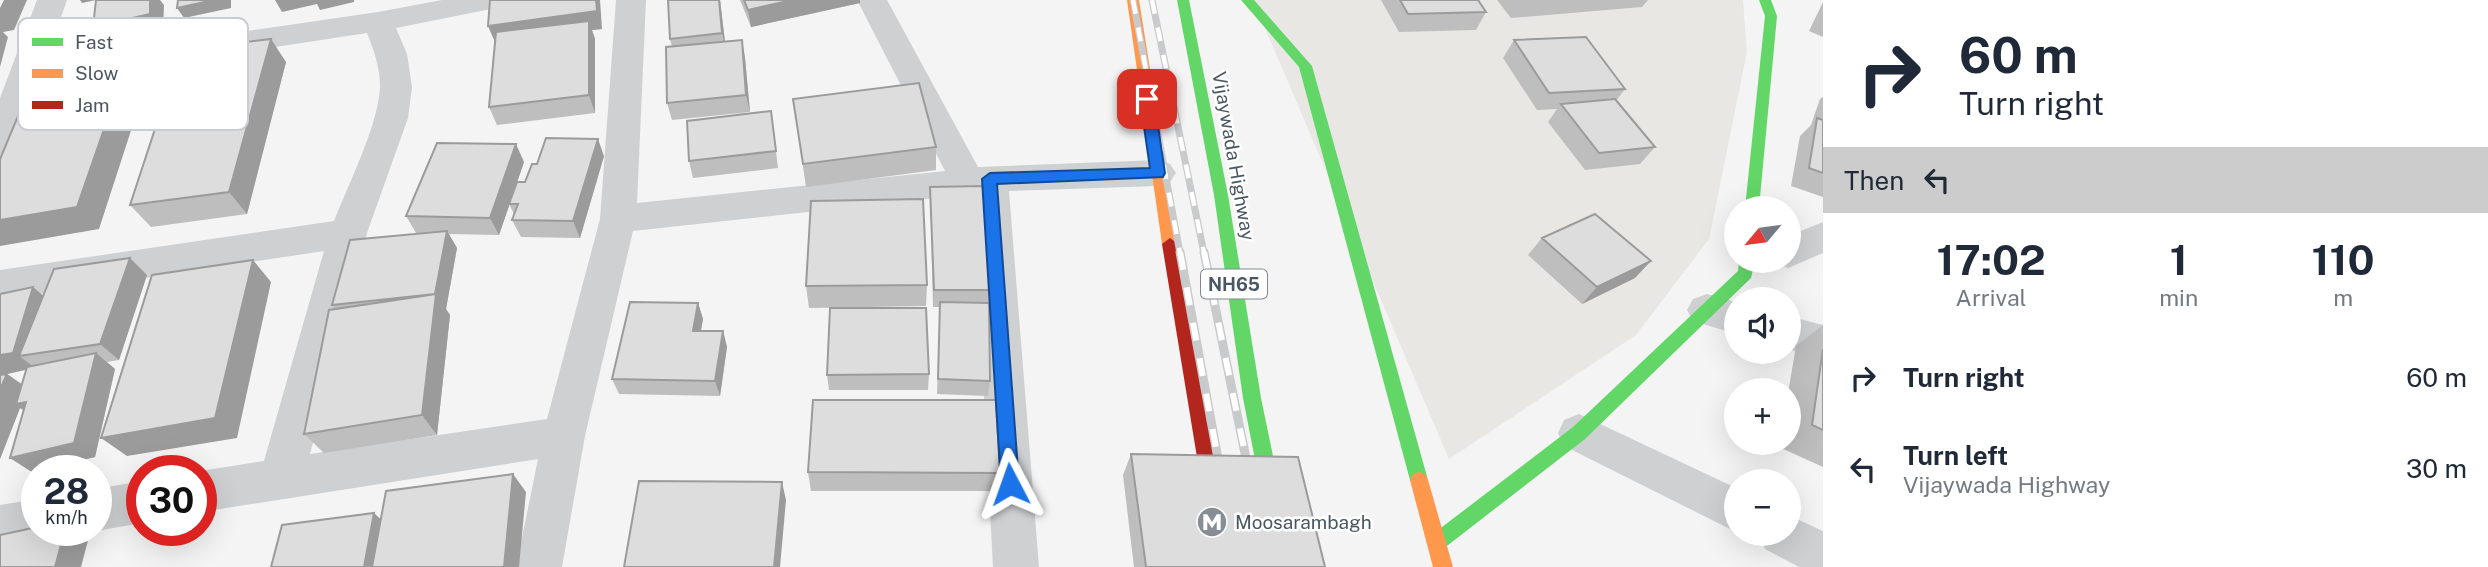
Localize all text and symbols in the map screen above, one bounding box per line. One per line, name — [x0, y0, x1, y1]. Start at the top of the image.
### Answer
legend — [18, 18, 248, 130]
text: 60 m — [1959, 26, 2078, 84]
icon: right — [1844, 28, 1935, 119]
text: Fast — [75, 31, 113, 53]
text: Slow — [75, 62, 119, 84]
pin — [1117, 69, 1177, 129]
street label: Vijaywada Highway — [1208, 70, 1260, 242]
icon: arrive — [1128, 80, 1166, 118]
text: Turn right — [1959, 85, 2104, 122]
text: Jam — [75, 94, 109, 116]
icon: left — [1918, 161, 1956, 199]
text: Then — [1844, 165, 1904, 196]
north arrow — [1724, 196, 1801, 273]
map controls — [1724, 196, 1801, 546]
text: 17:02 — [1936, 235, 2046, 284]
text: 1 — [2170, 235, 2188, 284]
text: 110 — [2312, 235, 2375, 284]
road number: NH65 — [1201, 270, 1267, 298]
text: Arrival — [1956, 284, 2027, 311]
text: min — [2159, 284, 2198, 311]
text: m — [2333, 284, 2353, 311]
button: sound — [1724, 287, 1801, 364]
icon: right — [1844, 359, 1882, 397]
text: Turn right — [1903, 362, 2025, 393]
text: 60 m — [2406, 362, 2467, 393]
button: + — [1724, 378, 1801, 455]
text: Turn left — [1903, 440, 2008, 471]
position arrow — [973, 447, 1047, 521]
icon: left — [1844, 450, 1882, 488]
text: 30 m — [2406, 453, 2467, 484]
speed limit sign: 30 — [126, 455, 217, 546]
button: − — [1724, 469, 1801, 546]
text: 28 — [44, 471, 89, 512]
text: Vijaywada Highway — [1903, 471, 2110, 498]
metro station icon: Moosarambagh — [1195, 505, 1229, 539]
text: km/h — [45, 507, 88, 528]
place label: Moosarambagh — [1235, 511, 1372, 533]

